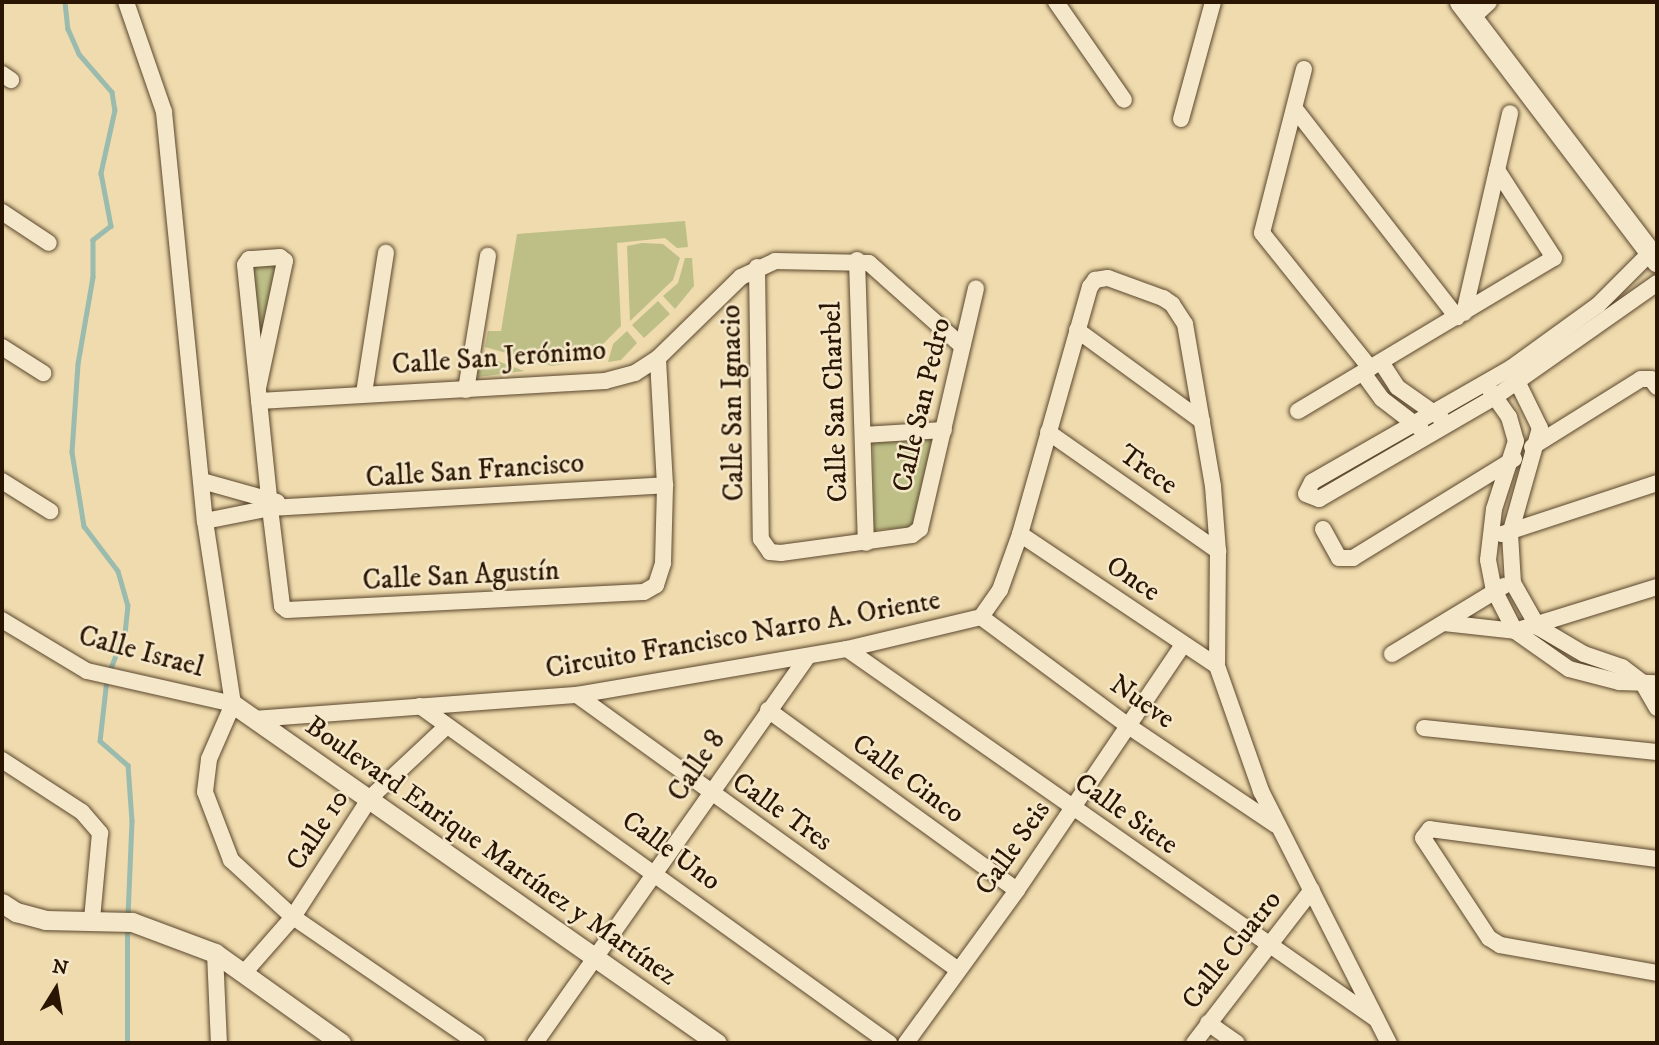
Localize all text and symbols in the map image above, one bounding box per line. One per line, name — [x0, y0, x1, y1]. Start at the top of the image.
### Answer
street label: Calle San Charbel — [815, 301, 855, 503]
street label: Calle San Ignacio — [714, 304, 752, 502]
street label: Calle San Pedro — [886, 315, 958, 495]
street label: Calle San Jerónimo — [391, 334, 607, 382]
street label: Trece — [1112, 438, 1184, 502]
street label: Calle San Francisco — [365, 447, 585, 495]
street label: Once — [1100, 549, 1166, 609]
street label: Calle San Agustín — [362, 554, 560, 598]
street label: Circuito Francisco Narro A. Oriente — [543, 584, 943, 686]
street label: Calle Israel — [75, 619, 207, 685]
street label: Nueve — [1103, 668, 1181, 736]
street label: Boulevard Enrique Martínez y Martínez — [299, 709, 683, 993]
street label: Calle 8 — [661, 724, 733, 808]
street label: Calle Cinco — [845, 727, 971, 831]
street label: Calle Tres — [725, 765, 839, 859]
street label: Calle Siete — [1068, 766, 1184, 862]
street label: Calle 10 — [279, 783, 357, 877]
street label: Calle Seis — [968, 794, 1058, 902]
street label: Calle Uno — [615, 804, 727, 898]
street label: Calle Cuatro — [1175, 884, 1289, 1016]
north arrow — [21, 954, 91, 1024]
text: N — [50, 955, 70, 981]

